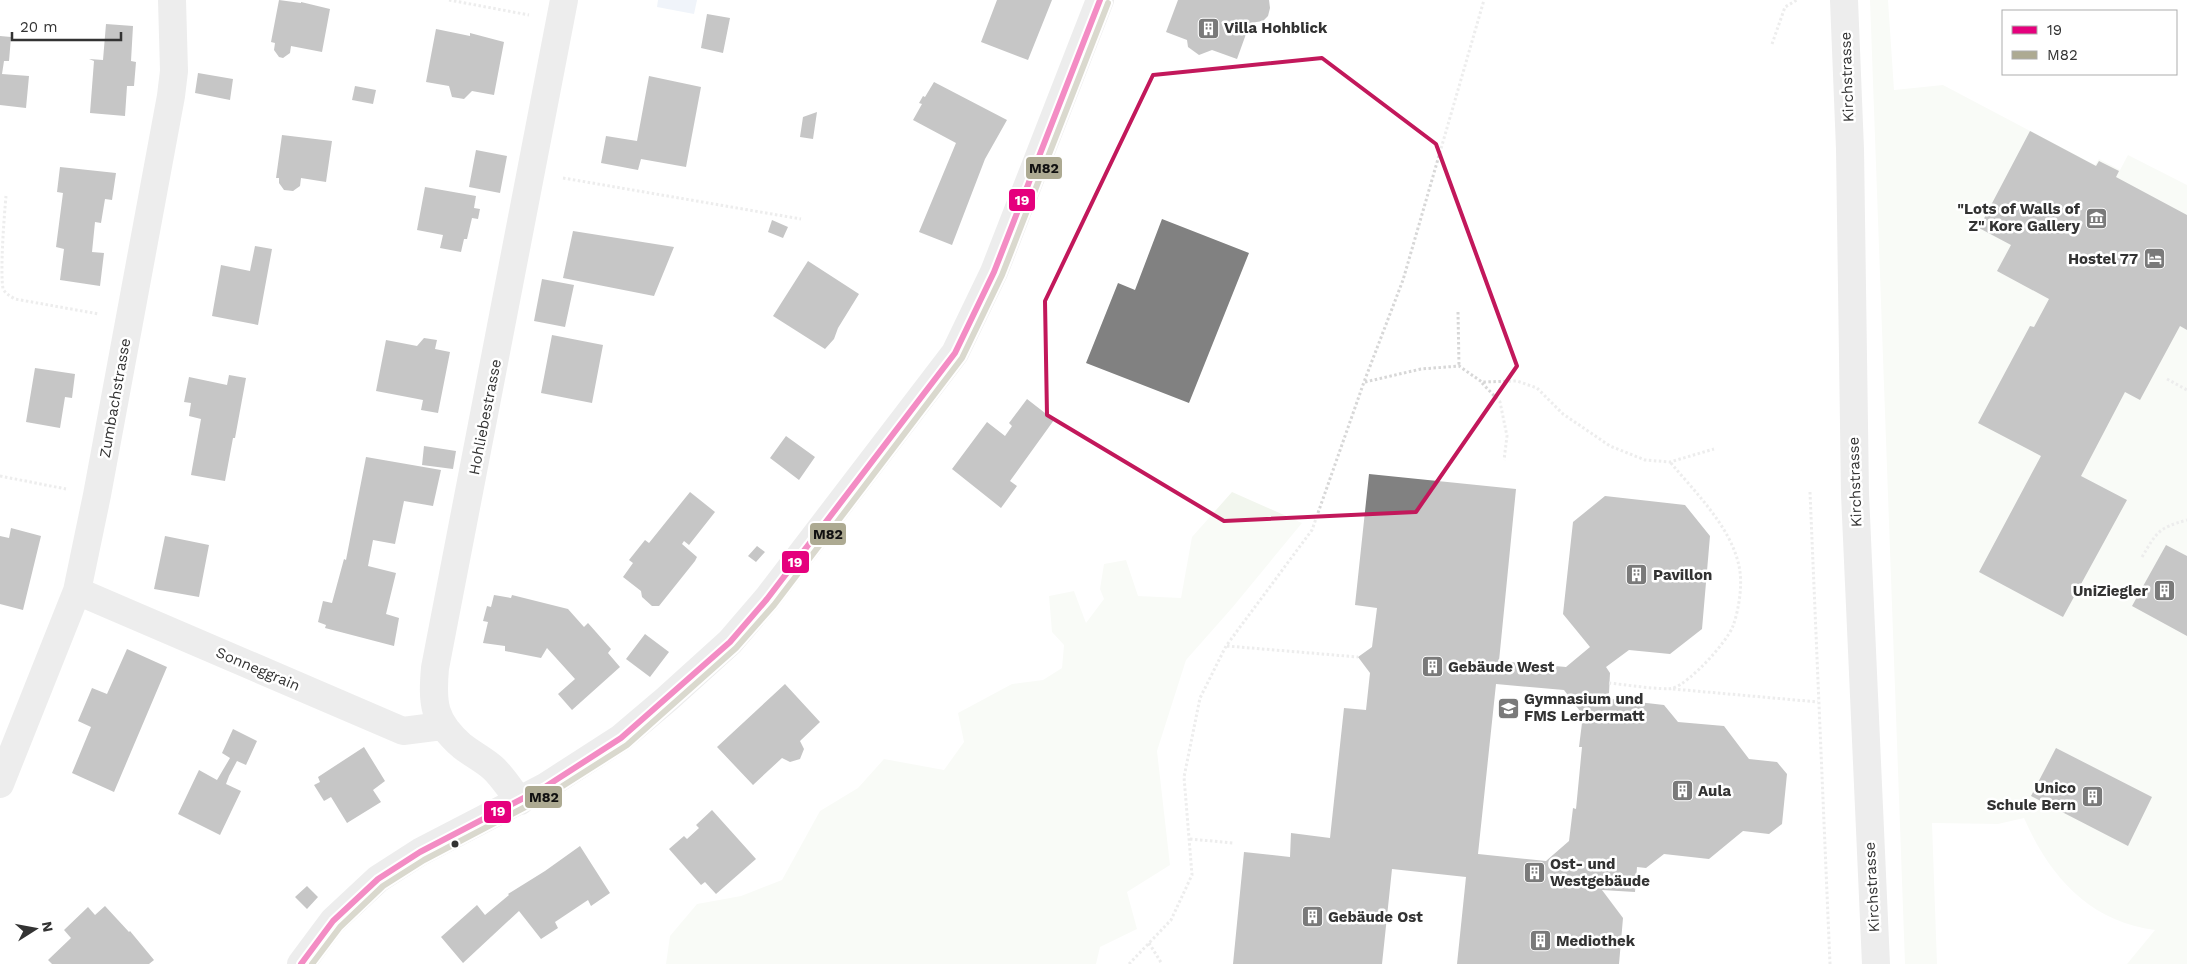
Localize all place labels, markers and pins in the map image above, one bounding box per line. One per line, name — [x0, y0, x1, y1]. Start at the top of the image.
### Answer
building icon: Villa Hohblick — [1196, 16, 1220, 40]
place label: Villa Hohblick — [1224, 19, 1328, 37]
place label: "Lots of Walls of Z" Kore Gallery — [1957, 200, 2081, 235]
museum icon: "Lots of Walls of Z" Kore Gallery — [2084, 206, 2108, 230]
hotel icon: Hostel 77 — [2142, 247, 2166, 271]
place label: Hostel 77 — [2068, 250, 2138, 268]
building icon: Pavillon — [1625, 563, 1649, 587]
place label: Pavillon — [1653, 566, 1712, 584]
building icon: UniZiegler — [2152, 579, 2176, 603]
place label: UniZiegler — [2073, 582, 2149, 600]
building icon: Gebäude West — [1420, 655, 1444, 679]
place label: Gebäude West — [1448, 658, 1555, 676]
place label: Gymnasium und FMS Lerbermatt — [1524, 690, 1645, 725]
school or university icon: Gymnasium und FMS Lerbermatt — [1496, 696, 1520, 720]
building icon: Aula — [1670, 779, 1694, 803]
place label: Unico Schule Bern — [1987, 779, 2076, 814]
place label: Aula — [1698, 782, 1731, 800]
building icon: Unico Schule Bern — [2080, 785, 2104, 809]
unlabelled marker — [450, 839, 460, 849]
place label: Ost- und Westgebäude — [1550, 855, 1650, 890]
building icon: Ost- und Westgebäude — [1522, 861, 1546, 885]
building icon: Gebäude Ost — [1300, 905, 1324, 929]
place label: Gebäude Ost — [1328, 908, 1423, 926]
building icon: Mediothek — [1528, 929, 1552, 953]
place label: Mediothek — [1556, 932, 1636, 950]

